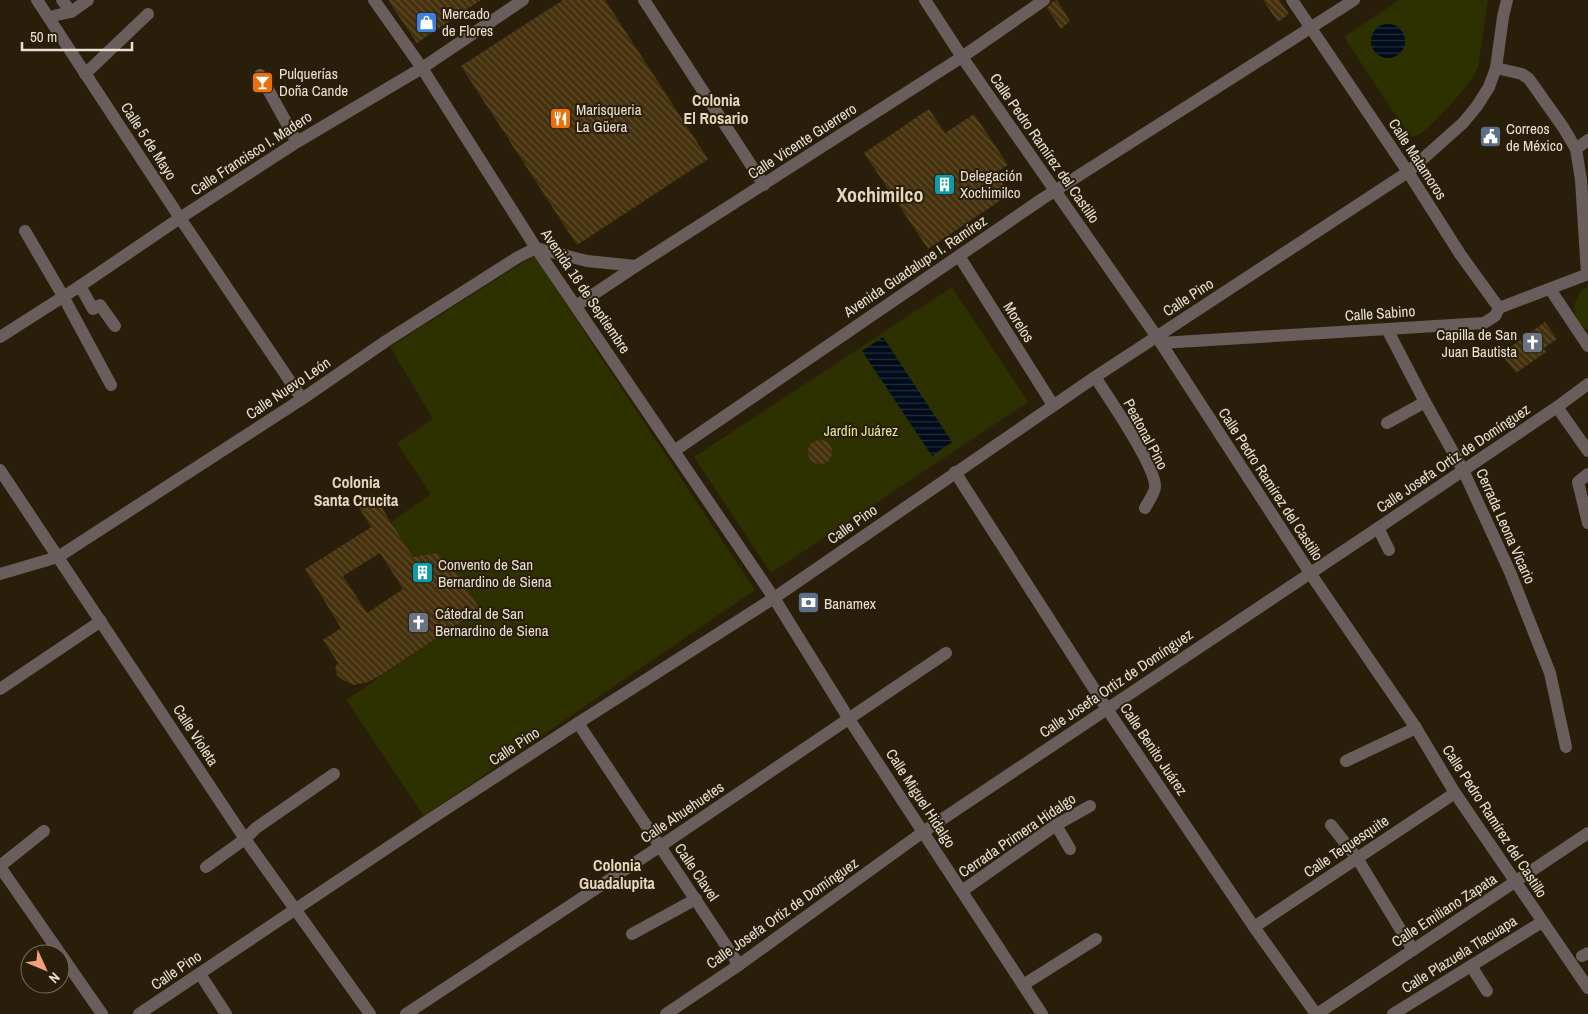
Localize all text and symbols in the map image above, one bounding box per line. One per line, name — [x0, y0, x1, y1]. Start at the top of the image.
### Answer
place label: Mercado de Flores — [442, 3, 493, 41]
shop icon: Mercado de Flores — [414, 10, 438, 34]
scale bar — [22, 20, 132, 52]
text: 50 m — [30, 26, 57, 47]
place label: Pulquerías Doña Cande — [279, 63, 348, 101]
street label: Calle Pedro Ramírez del Castillo — [985, 69, 1105, 227]
bar icon: Pulquerías Doña Cande — [251, 70, 275, 94]
district label: Colonia El Rosario — [684, 89, 748, 129]
street label: Calle 5 de Mayo — [116, 98, 182, 184]
street label: Calle Vicente Guerrero — [744, 98, 861, 184]
place label: Marisqueria La Güera — [576, 99, 642, 137]
street label: Calle Francisco I. Madero — [186, 106, 316, 200]
restaurant icon: Marisqueria La Güera — [548, 106, 572, 130]
street label: Calle Matamoros — [1384, 114, 1452, 204]
place label: Correos de México — [1506, 118, 1563, 156]
public building icon: Correos de México — [1478, 125, 1502, 149]
place label: Delegación Xochimilco — [960, 165, 1022, 203]
building icon: Delegación Xochimilco — [932, 172, 956, 196]
district label: Xochimilco — [837, 181, 923, 208]
street label: Avenida Guadalupe I. Ramírez — [838, 210, 991, 322]
street label: Avenida 16 de Septiembre — [536, 224, 636, 358]
street label: Calle Pino — [1158, 273, 1218, 321]
street label: Morelos — [999, 298, 1039, 346]
street label: Calle Sabino — [1344, 300, 1416, 326]
place label: Capilla de San Juan Bautista — [1436, 324, 1517, 362]
church icon: Capilla de San Juan Bautista — [1521, 331, 1545, 355]
street label: Calle Nuevo León — [242, 352, 334, 424]
street label: Peatonal Pino — [1119, 395, 1173, 473]
street label: Calle Josefa Ortiz de Domínguez — [1372, 399, 1534, 517]
street label: Calle Pedro Ramírez del Castillo — [1214, 403, 1328, 565]
park label: Jardín Juárez — [824, 420, 898, 441]
street label: Cerrada Leona Vicario — [1471, 465, 1541, 587]
district label: Colonia Santa Crucita — [314, 471, 399, 511]
street label: Calle Pino — [823, 499, 881, 549]
place label: Convento de San Bernardino de Siena — [438, 554, 552, 592]
building icon: Convento de San Bernardino de Siena — [410, 561, 434, 585]
bank icon: Banamex — [796, 591, 820, 615]
place label: Banamex — [824, 593, 877, 614]
place label: Cátedral de San Bernardino de Siena — [435, 603, 549, 641]
church icon: Cátedral de San Bernardino de Siena — [407, 610, 431, 634]
street label: Calle Josefa Ortiz de Domínguez — [1035, 624, 1197, 742]
street label: Calle Benito Juárez — [1115, 699, 1193, 799]
street label: Calle Violeta — [168, 700, 224, 770]
street label: Calle Pino — [484, 722, 544, 770]
street label: Calle Pedro Ramírez del Castillo — [1438, 740, 1552, 902]
street label: Calle Miguel Hidalgo — [881, 744, 961, 852]
street label: Calle Ahuehuetes — [636, 776, 728, 848]
street label: Cerrada Primera Hidalgo — [954, 788, 1080, 882]
street label: Calle Tequesquite — [1299, 810, 1393, 882]
street label: Calle Clavel — [670, 839, 724, 905]
street label: Calle Josefa Ortiz de Domínguez — [702, 852, 862, 974]
district label: Colonia Guadalupita — [579, 854, 656, 894]
street label: Calle Emiliano Zapata — [1387, 868, 1501, 952]
street label: Calle Plazuela Tlacuapa — [1397, 910, 1521, 998]
north arrow — [20, 944, 70, 994]
street label: Calle Pino — [147, 945, 206, 995]
text: N — [45, 969, 64, 987]

